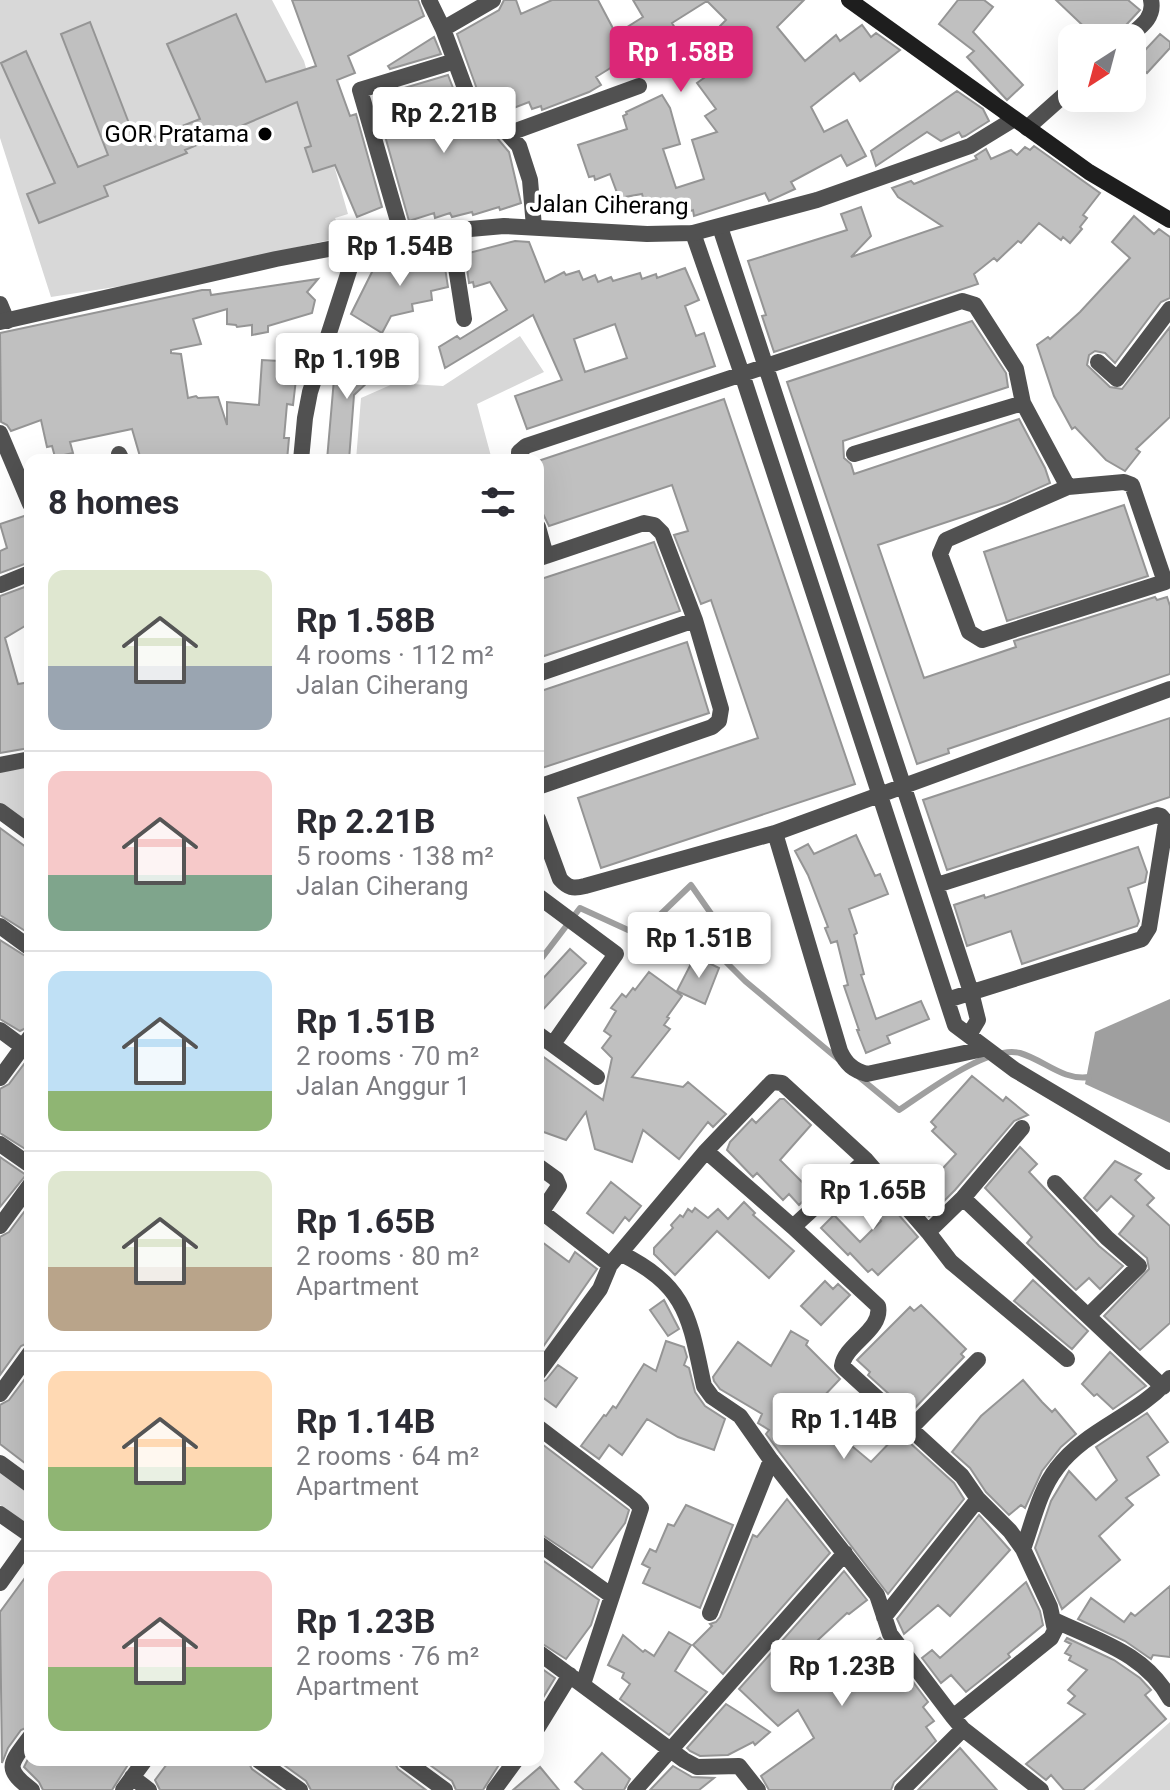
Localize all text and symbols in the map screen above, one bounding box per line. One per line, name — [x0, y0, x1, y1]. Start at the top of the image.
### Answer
north arrow — [1058, 24, 1146, 112]
map controls — [1058, 24, 1146, 112]
pin: Rp 1.58B — [598, 26, 764, 94]
text: Rp 1.58B — [628, 37, 734, 67]
pin: Rp 2.21B — [361, 87, 527, 155]
text: Rp 2.21B — [391, 98, 497, 128]
place label: GOR Pratama — [105, 120, 249, 148]
marker: GOR Pratama — [256, 125, 274, 143]
street label: Jalan Ciherang — [529, 190, 689, 220]
pin: Rp 1.54B — [317, 220, 483, 288]
text: Rp 1.54B — [347, 231, 453, 261]
pin: Rp 1.19B — [264, 333, 430, 401]
text: Rp 1.19B — [294, 344, 400, 374]
icon: filters — [476, 480, 520, 524]
text: 8 homes — [48, 482, 179, 522]
text: Rp 1.58B — [296, 600, 435, 640]
icon: home — [112, 602, 208, 698]
text: 4 rooms · 112 m² — [296, 640, 494, 670]
text: Jalan Ciherang — [296, 670, 469, 700]
text: Rp 2.21B — [296, 801, 435, 841]
icon: home — [112, 803, 208, 899]
text: 5 rooms · 138 m² — [296, 841, 494, 871]
text: Jalan Ciherang — [296, 871, 469, 901]
pin: Rp 1.51B — [616, 912, 782, 980]
text: Rp 1.51B — [646, 923, 752, 953]
text: Rp 1.51B — [296, 1001, 435, 1041]
icon: home — [112, 1003, 208, 1099]
text: 2 rooms · 70 m² — [296, 1041, 479, 1071]
text: Jalan Anggur 1 — [296, 1071, 470, 1101]
pin: Rp 1.65B — [790, 1164, 956, 1232]
text: Rp 1.65B — [820, 1175, 926, 1205]
text: Rp 1.65B — [296, 1201, 435, 1241]
icon: home — [112, 1203, 208, 1299]
text: 2 rooms · 80 m² — [296, 1241, 479, 1271]
text: Apartment — [296, 1271, 419, 1301]
pin: Rp 1.14B — [761, 1393, 927, 1461]
text: Rp 1.14B — [296, 1401, 435, 1441]
icon: home — [112, 1403, 208, 1499]
text: Rp 1.14B — [791, 1404, 897, 1434]
text: 2 rooms · 64 m² — [296, 1441, 479, 1471]
text: Apartment — [296, 1471, 419, 1501]
text: Rp 1.23B — [296, 1601, 435, 1641]
icon: home — [112, 1603, 208, 1699]
pin: Rp 1.23B — [759, 1640, 925, 1708]
text: 2 rooms · 76 m² — [296, 1641, 479, 1671]
text: Rp 1.23B — [789, 1651, 895, 1681]
text: Apartment — [296, 1671, 419, 1701]

